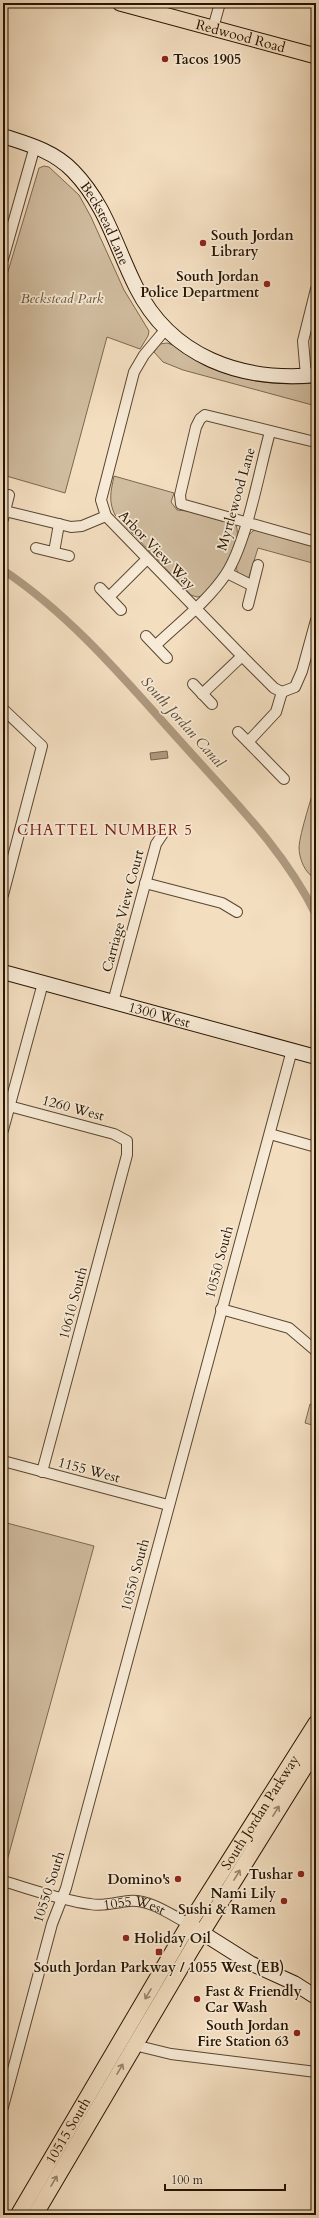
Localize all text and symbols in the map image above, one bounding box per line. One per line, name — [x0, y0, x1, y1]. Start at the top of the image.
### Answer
street label: Redwood Road — [194, 14, 288, 57]
place label: Tacos 1905 — [173, 50, 241, 69]
marker: Tacos 1905 — [160, 54, 170, 64]
street label: Beckstead Lane — [76, 177, 134, 268]
place label: South Jordan Library — [211, 226, 294, 261]
marker: South Jordan Library — [198, 238, 208, 248]
place label: South Jordan Police Department — [140, 267, 259, 302]
marker: South Jordan Police Department — [262, 279, 272, 289]
park label: Beckstead Park — [20, 289, 104, 308]
street label: Myrtlewood Lane — [212, 445, 260, 553]
street label: Arbor View Way — [114, 506, 200, 594]
water label: South Jordan Canal — [137, 672, 230, 773]
district label: CHATTEL NUMBER 5 — [17, 820, 193, 840]
street label: Carriage View Court — [98, 847, 149, 974]
street label: 1300 West — [126, 997, 193, 1032]
street label: 1260 West — [40, 1091, 107, 1126]
street label: 10550 South — [200, 1224, 238, 1300]
street label: 10610 South — [54, 1265, 92, 1341]
street label: 1155 West — [56, 1453, 123, 1488]
street label: 10550 South — [116, 1537, 154, 1613]
street label: South Jordan Parkway — [216, 1750, 304, 1873]
one-way arrow — [272, 1806, 280, 1817]
street label: 10550 South — [29, 1849, 70, 1925]
place label: Tushar — [249, 1865, 293, 1884]
one-way arrow — [233, 1869, 241, 1881]
marker: Tushar — [296, 1869, 306, 1879]
place label: Domino's — [107, 1870, 170, 1889]
marker: Domino's — [173, 1874, 183, 1884]
place label: Nami Lily Sushi & Ramen — [178, 1884, 276, 1919]
street label: 1055 West — [102, 1891, 169, 1919]
marker: Nami Lily Sushi & Ramen — [279, 1896, 289, 1906]
place label: Holiday Oil — [134, 1929, 211, 1948]
marker: Holiday Oil — [121, 1933, 131, 1943]
marker: South Jordan Parkway / 1055 West (EB) — [154, 1947, 164, 1957]
place label: South Jordan Parkway / 1055 West (EB) — [34, 1958, 284, 1977]
place label: Fast & Friendly Car Wash — [205, 1982, 302, 2017]
one-way arrow — [143, 1988, 151, 2000]
marker: Fast & Friendly Car Wash — [192, 1994, 202, 2004]
place label: South Jordan Fire Station 63 — [197, 2016, 289, 2051]
marker: South Jordan Fire Station 63 — [292, 2028, 302, 2038]
one-way arrow — [116, 2063, 124, 2075]
street label: 10515 South — [41, 2094, 95, 2167]
scale bar — [165, 2166, 285, 2192]
text: 100 m — [171, 2172, 204, 2188]
one-way arrow — [51, 2175, 59, 2187]

